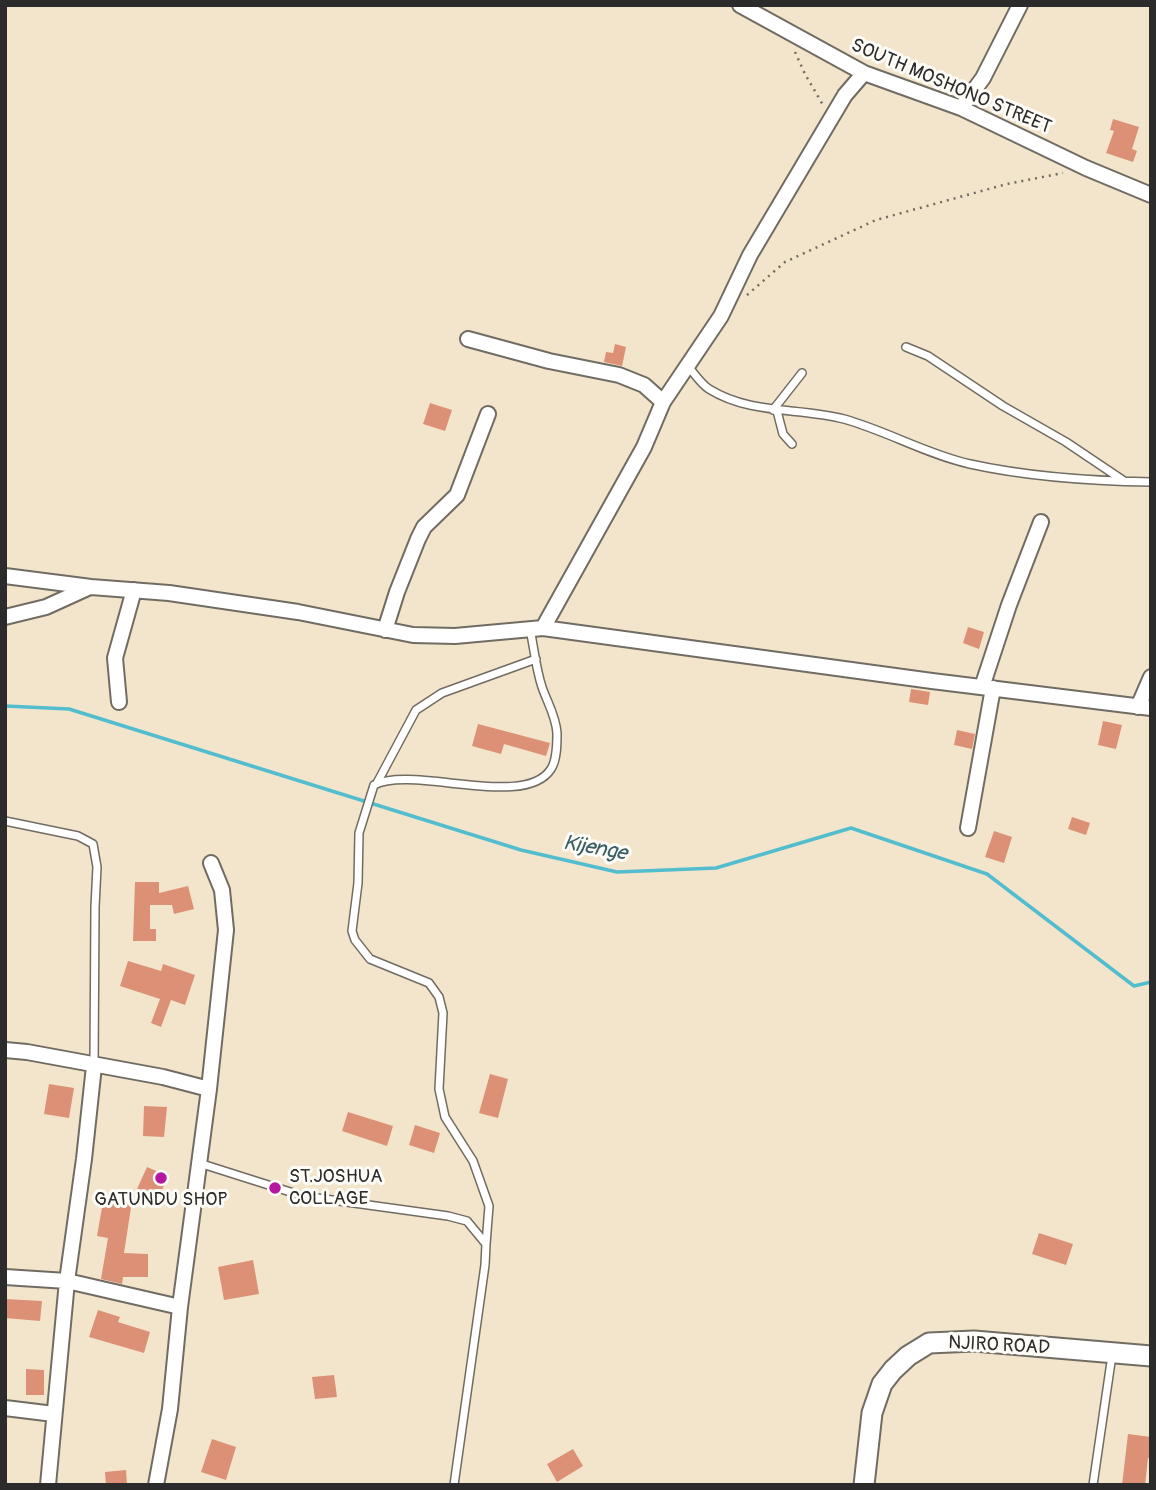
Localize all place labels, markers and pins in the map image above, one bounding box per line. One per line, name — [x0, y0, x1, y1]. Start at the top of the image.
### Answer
place label: ST.JOSHUA COLLAGE — [289, 1166, 383, 1210]
marker: GATUNDU SHOP — [153, 1170, 169, 1186]
marker: ST.JOSHUA COLLAGE — [267, 1180, 283, 1196]
place label: GATUNDU SHOP — [94, 1189, 228, 1211]

